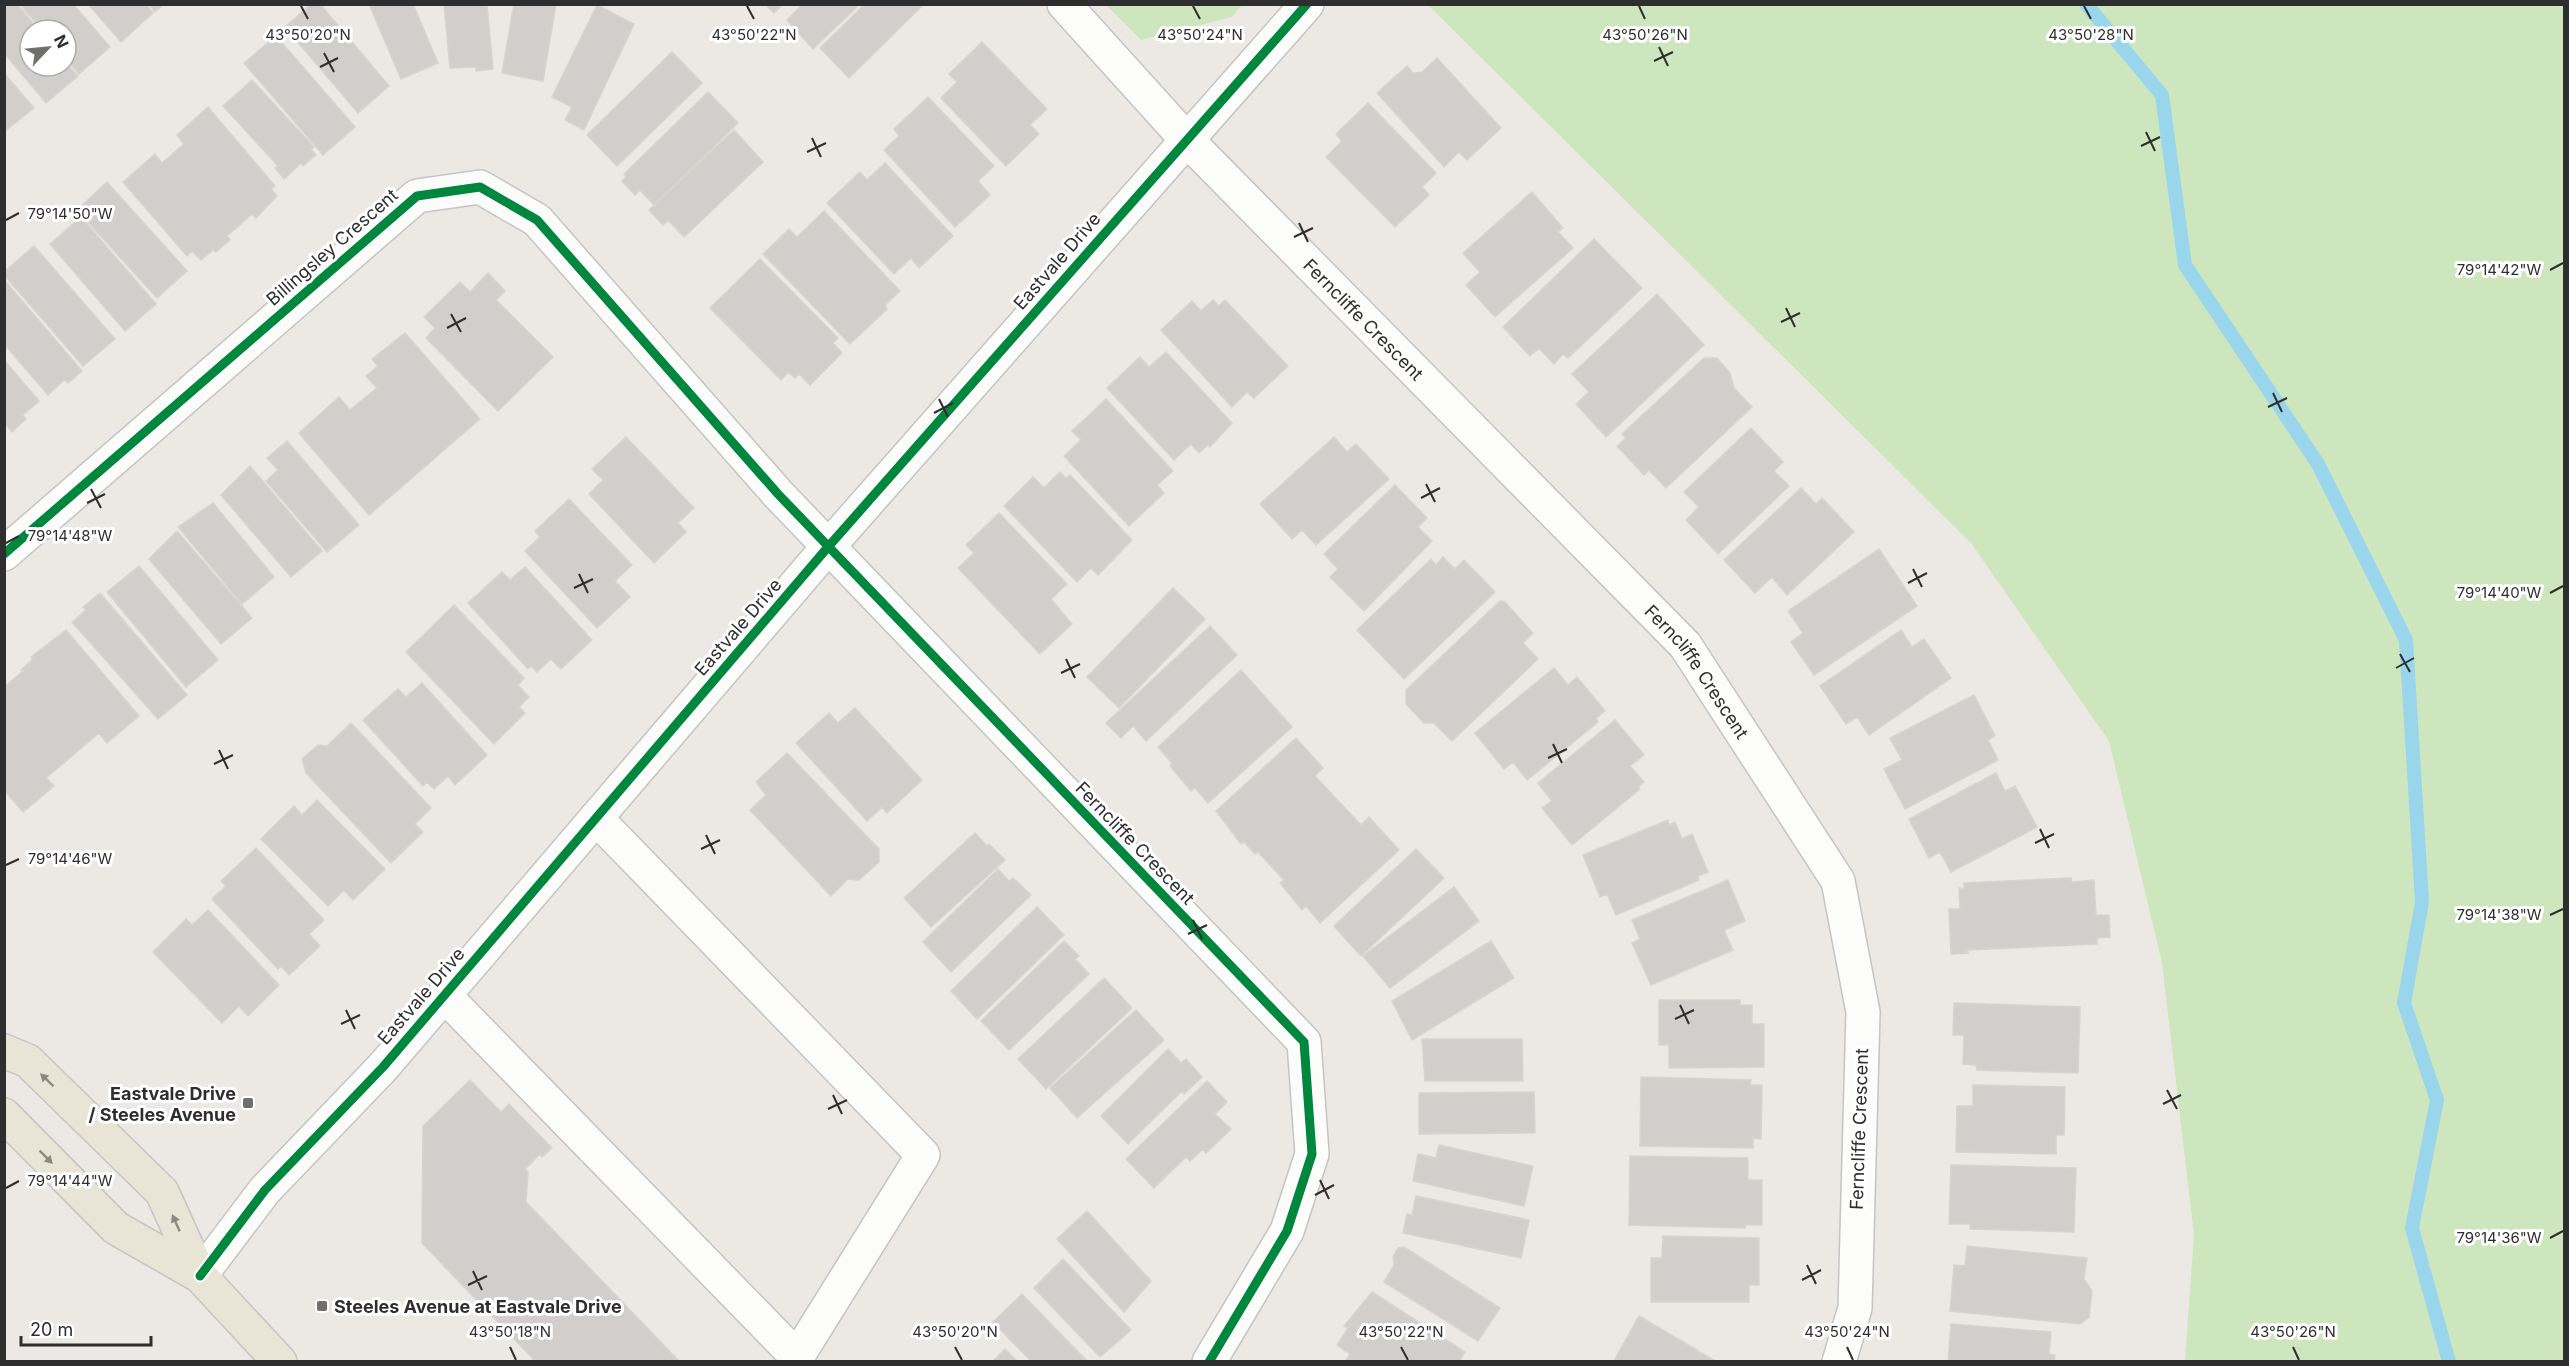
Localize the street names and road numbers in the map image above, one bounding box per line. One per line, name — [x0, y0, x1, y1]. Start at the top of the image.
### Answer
street label: Billingsley Crescent — [262, 184, 402, 310]
street label: Eastvale Drive — [1009, 208, 1105, 314]
street label: Ferncliffe Crescent — [1299, 254, 1428, 384]
street label: Eastvale Drive — [690, 574, 786, 680]
street label: Ferncliffe Crescent — [1641, 600, 1753, 742]
street label: Ferncliffe Crescent — [1071, 778, 1199, 909]
street label: Eastvale Drive — [373, 943, 469, 1049]
street label: Ferncliffe Crescent — [1846, 1048, 1872, 1210]

